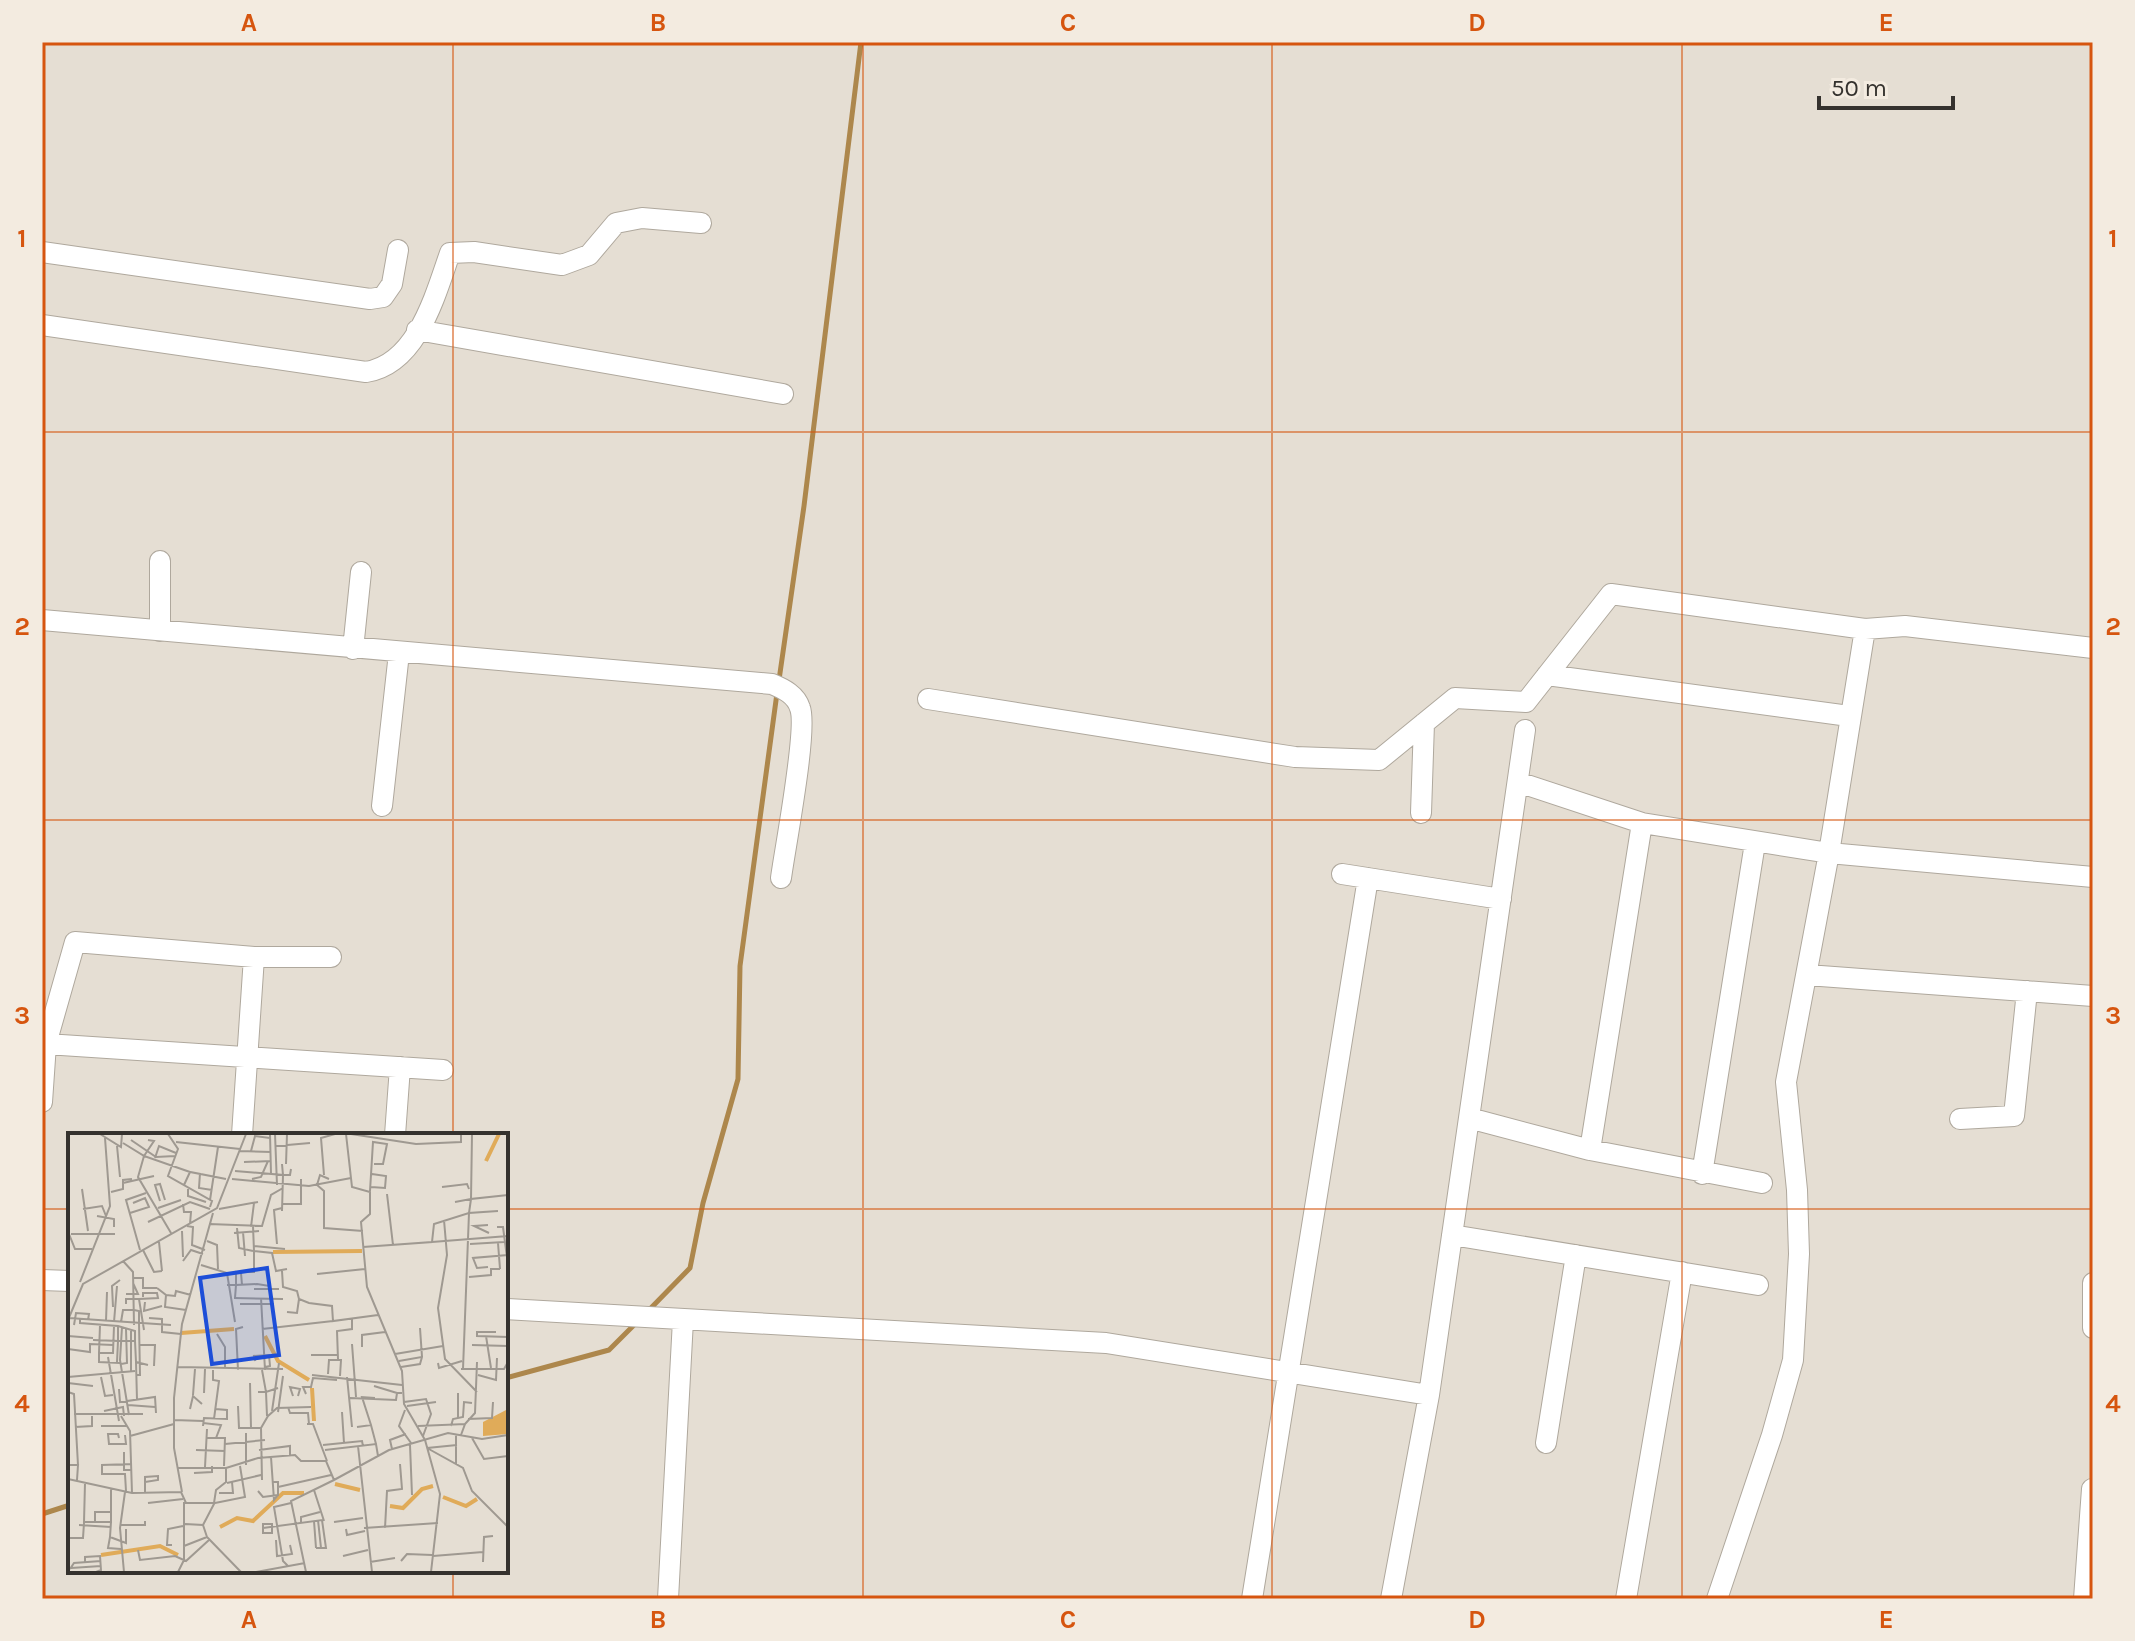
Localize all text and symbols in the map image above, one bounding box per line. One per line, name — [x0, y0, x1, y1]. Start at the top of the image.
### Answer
text: A — [241, 7, 257, 38]
text: B — [650, 7, 666, 38]
text: C — [1060, 7, 1076, 38]
text: D — [1468, 7, 1486, 38]
text: E — [1878, 7, 1894, 38]
scale bar — [1819, 60, 1953, 110]
text: 50 m — [1831, 74, 1887, 102]
text: 1 — [17, 223, 27, 254]
text: 1 — [2108, 223, 2118, 254]
text: 2 — [14, 611, 30, 642]
text: 2 — [2105, 611, 2121, 642]
text: 3 — [14, 1000, 30, 1031]
text: 3 — [2105, 1000, 2121, 1031]
inset map — [68, 1133, 508, 1573]
text: 4 — [14, 1388, 30, 1419]
text: 4 — [2105, 1388, 2121, 1419]
text: A — [241, 1604, 257, 1635]
text: B — [650, 1604, 666, 1635]
text: C — [1060, 1604, 1076, 1635]
text: D — [1468, 1604, 1486, 1635]
text: E — [1878, 1604, 1894, 1635]

